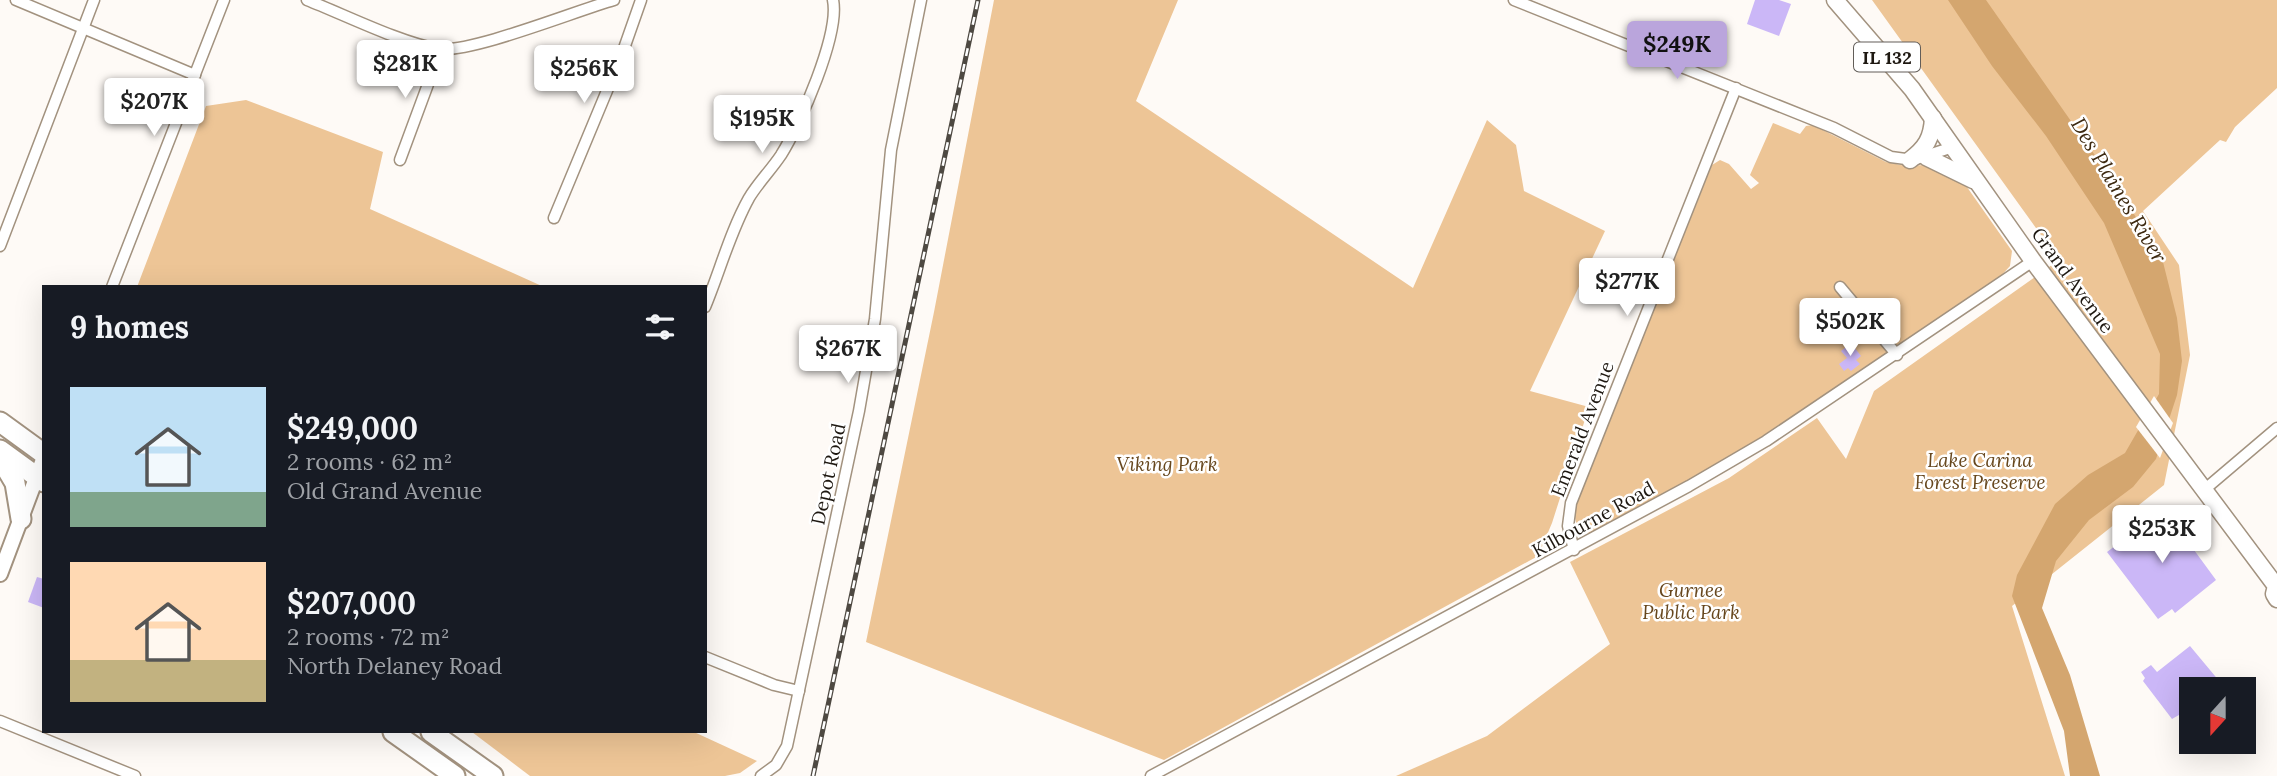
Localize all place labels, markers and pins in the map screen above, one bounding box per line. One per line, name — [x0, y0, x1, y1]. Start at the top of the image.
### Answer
pin: $249K — [1628, 22, 1726, 81]
pin: $281K — [356, 41, 454, 100]
pin: $256K — [535, 46, 633, 105]
pin: $207K — [105, 78, 203, 138]
pin: $195K — [713, 96, 811, 155]
pin: $277K — [1578, 258, 1676, 318]
pin: $502K — [1801, 298, 1899, 358]
pin: $267K — [799, 326, 897, 385]
pin: $253K — [2113, 505, 2211, 565]

